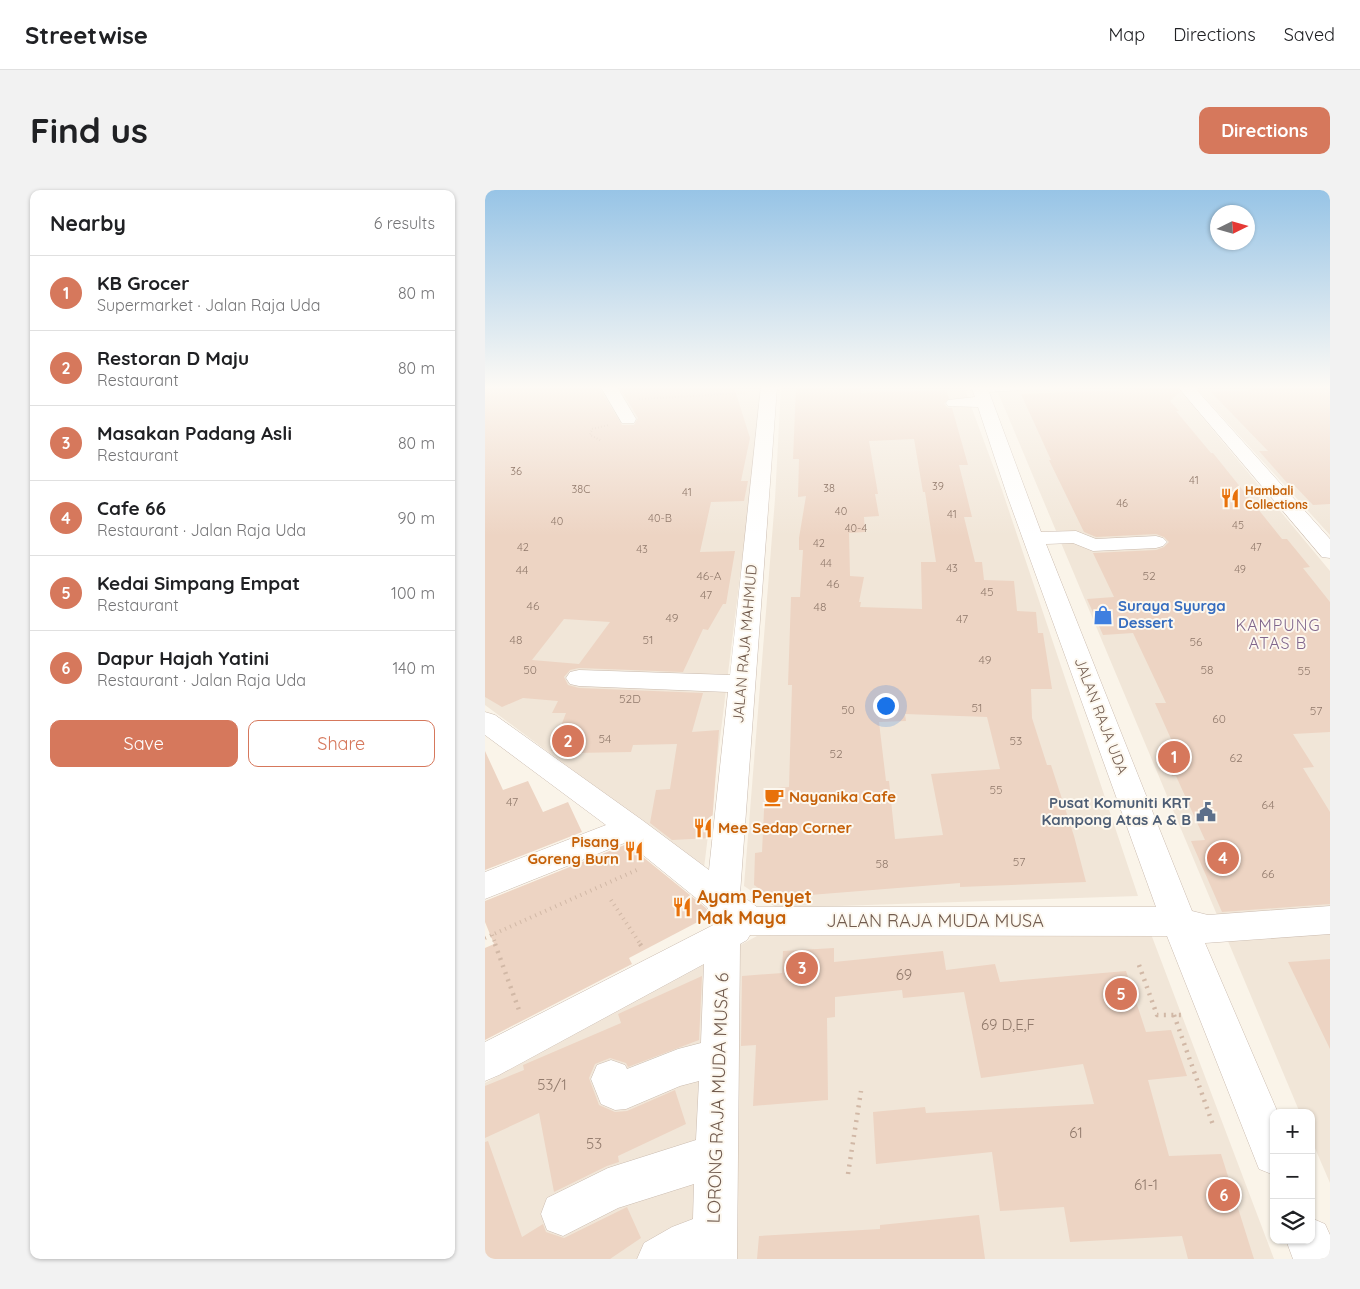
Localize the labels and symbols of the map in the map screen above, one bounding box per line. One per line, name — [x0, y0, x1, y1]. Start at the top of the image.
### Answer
north arrow — [1210, 205, 1255, 250]
house number: 36 — [510, 464, 522, 478]
house number: 41 — [1189, 473, 1199, 487]
house number: 39 — [932, 479, 944, 493]
house number: 38 — [823, 481, 835, 495]
house number: 38C — [572, 482, 590, 496]
place label: Hambali Collections — [1245, 483, 1308, 512]
house number: 41 — [682, 485, 692, 499]
restaurant icon: Hambali Collections — [1219, 487, 1241, 509]
house number: 46 — [1116, 496, 1128, 510]
house number: 40 — [835, 504, 847, 518]
house number: 41 — [947, 507, 957, 521]
house number: 40-B — [648, 511, 672, 525]
house number: 40 — [551, 514, 563, 528]
house number: 45 — [1232, 518, 1244, 532]
house number: 40-4 — [845, 521, 867, 535]
house number: 42 — [813, 536, 825, 550]
house number: 42 — [517, 540, 529, 554]
house number: 47 — [1250, 540, 1262, 554]
house number: 43 — [636, 542, 648, 556]
house number: 44 — [820, 556, 832, 570]
house number: 43 — [946, 561, 958, 575]
house number: 44 — [516, 562, 528, 577]
house number: 49 — [1234, 562, 1246, 576]
street label: JALAN RAJA MAHMUD — [728, 563, 761, 724]
house number: 46-A — [696, 568, 722, 583]
house number: 52 — [1142, 568, 1156, 583]
house number: 46 — [827, 576, 840, 591]
house number: 45 — [981, 584, 993, 599]
house number: 47 — [700, 587, 712, 602]
place label: Suraya Syurga Dessert — [1118, 596, 1226, 632]
house number: 46 — [527, 598, 540, 613]
house number: 48 — [814, 599, 826, 614]
shop icon: Suraya Syurga Dessert — [1092, 604, 1114, 626]
house number: 49 — [666, 610, 679, 625]
house number: 47 — [956, 611, 968, 626]
district label: KAMPUNG ATAS B — [1235, 615, 1321, 653]
house number: 48 — [510, 632, 522, 647]
house number: 51 — [643, 632, 653, 647]
house number: 56 — [1190, 634, 1203, 649]
house number: 49 — [979, 652, 992, 667]
street label: JALAN RAJA UDA — [1070, 655, 1133, 777]
house number: 50 — [523, 662, 537, 677]
house number: 58 — [1200, 662, 1214, 677]
house number: 55 — [1297, 663, 1311, 678]
house number: 52D — [619, 691, 641, 706]
your location — [873, 693, 899, 719]
house number: 51 — [972, 700, 982, 715]
house number: 50 — [841, 702, 855, 717]
house number: 57 — [1310, 703, 1322, 718]
house number: 60 — [1212, 711, 1226, 726]
pin: 2 — [552, 722, 584, 760]
house number: 54 — [599, 731, 611, 746]
house number: 53 — [1010, 733, 1022, 748]
pin: 1 — [1158, 738, 1190, 776]
house number: 52 — [829, 746, 843, 761]
house number: 62 — [1229, 750, 1243, 765]
house number: 55 — [989, 782, 1003, 797]
cafe icon: Nayanika Cafe — [763, 786, 785, 808]
place label: Nayanika Cafe — [789, 787, 896, 806]
place label: Pusat Komuniti KRT Kampong Atas A & B — [1041, 793, 1191, 829]
house number: 47 — [506, 794, 518, 809]
house number: 64 — [1262, 797, 1274, 812]
public building icon: Pusat Komuniti KRT Kampong Atas A & B — [1195, 801, 1217, 823]
restaurant icon: Mee Sedap Corner — [692, 817, 714, 839]
place label: Mee Sedap Corner — [718, 818, 853, 837]
place label: Pisang Goreng Burn — [527, 832, 619, 868]
pin: 4 — [1207, 839, 1239, 877]
restaurant icon: Pisang Goreng Burn — [623, 840, 645, 862]
house number: 57 — [1013, 854, 1025, 869]
house number: 58 — [875, 856, 889, 871]
house number: 66 — [1262, 866, 1275, 881]
place label: Ayam Penyet Mak Maya — [697, 885, 812, 929]
restaurant icon: Ayam Penyet Mak Maya — [671, 896, 693, 918]
street label: JALAN RAJA MUDA MUSA — [826, 909, 1044, 932]
pin: 3 — [786, 949, 818, 987]
house number: 69 — [896, 965, 912, 984]
street label: LORONG RAJA MUDA MUSA 6 — [702, 972, 733, 1224]
pin: 5 — [1105, 975, 1137, 1013]
house number: 69 D,E,F — [981, 1015, 1035, 1034]
house number: 53/1 — [537, 1075, 567, 1094]
house number: 61 — [1069, 1123, 1083, 1142]
house number: 53 — [586, 1134, 602, 1153]
house number: 61-1 — [1134, 1175, 1158, 1194]
pin: 6 — [1208, 1176, 1240, 1214]

